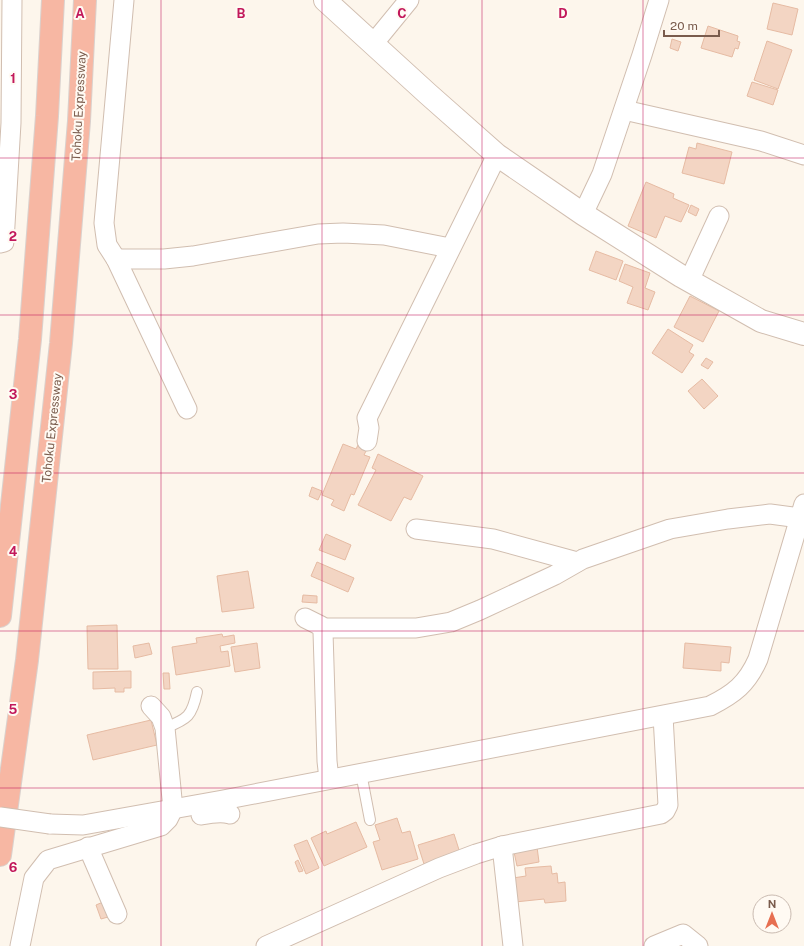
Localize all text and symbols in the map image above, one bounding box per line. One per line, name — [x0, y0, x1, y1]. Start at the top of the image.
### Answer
text: A — [75, 6, 85, 21]
text: B — [237, 6, 246, 21]
text: C — [397, 6, 407, 21]
text: D — [558, 6, 568, 21]
scale bar — [664, 12, 719, 38]
text: 20 m — [670, 19, 698, 33]
street label: Tohoku Expressway — [69, 50, 89, 161]
text: 1 — [10, 71, 16, 86]
text: 2 — [9, 229, 17, 244]
street label: Tohoku Expressway — [39, 372, 65, 483]
text: 3 — [9, 387, 18, 402]
text: 4 — [9, 544, 18, 559]
text: 5 — [9, 702, 18, 717]
text: 6 — [9, 860, 18, 875]
north arrow — [752, 894, 792, 934]
text: N — [768, 898, 776, 910]

